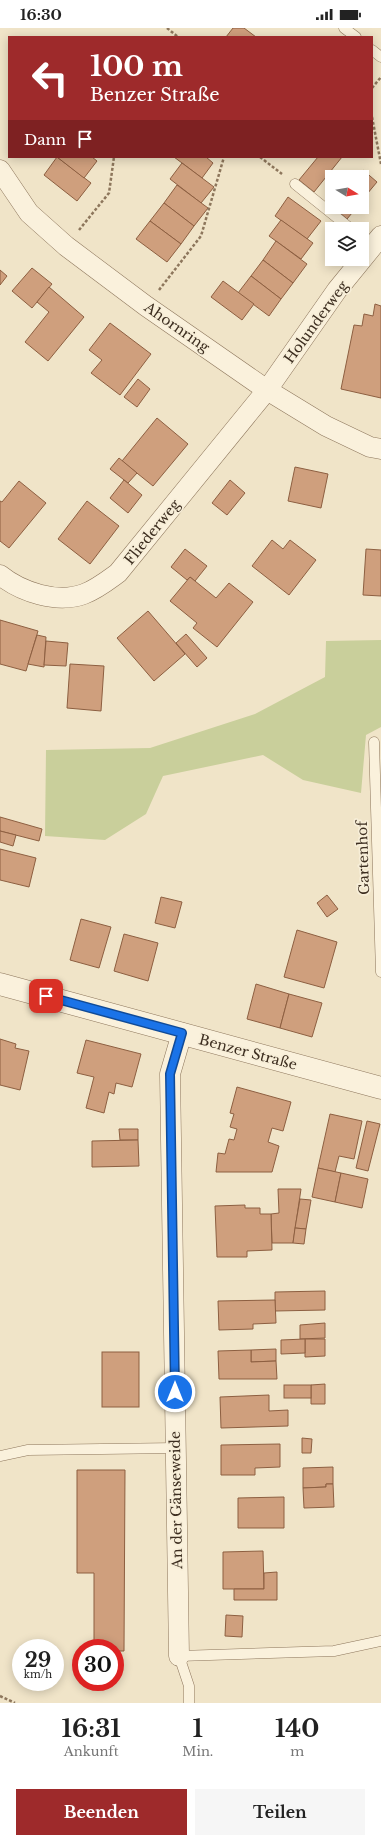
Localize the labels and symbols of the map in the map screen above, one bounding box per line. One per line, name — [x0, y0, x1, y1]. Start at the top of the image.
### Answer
north arrow — [325, 170, 369, 214]
street label: Holunderweg — [280, 277, 352, 367]
street label: Ahornring — [140, 297, 214, 356]
street label: Fliederweg — [120, 495, 184, 568]
street label: Gartenhof — [353, 818, 373, 895]
pin — [29, 979, 63, 1013]
street label: Benzer Straße — [197, 1030, 299, 1074]
position arrow — [154, 1371, 196, 1413]
street label: An der Gänseweide — [166, 1431, 186, 1570]
speed limit sign: 30 — [72, 1639, 124, 1691]

